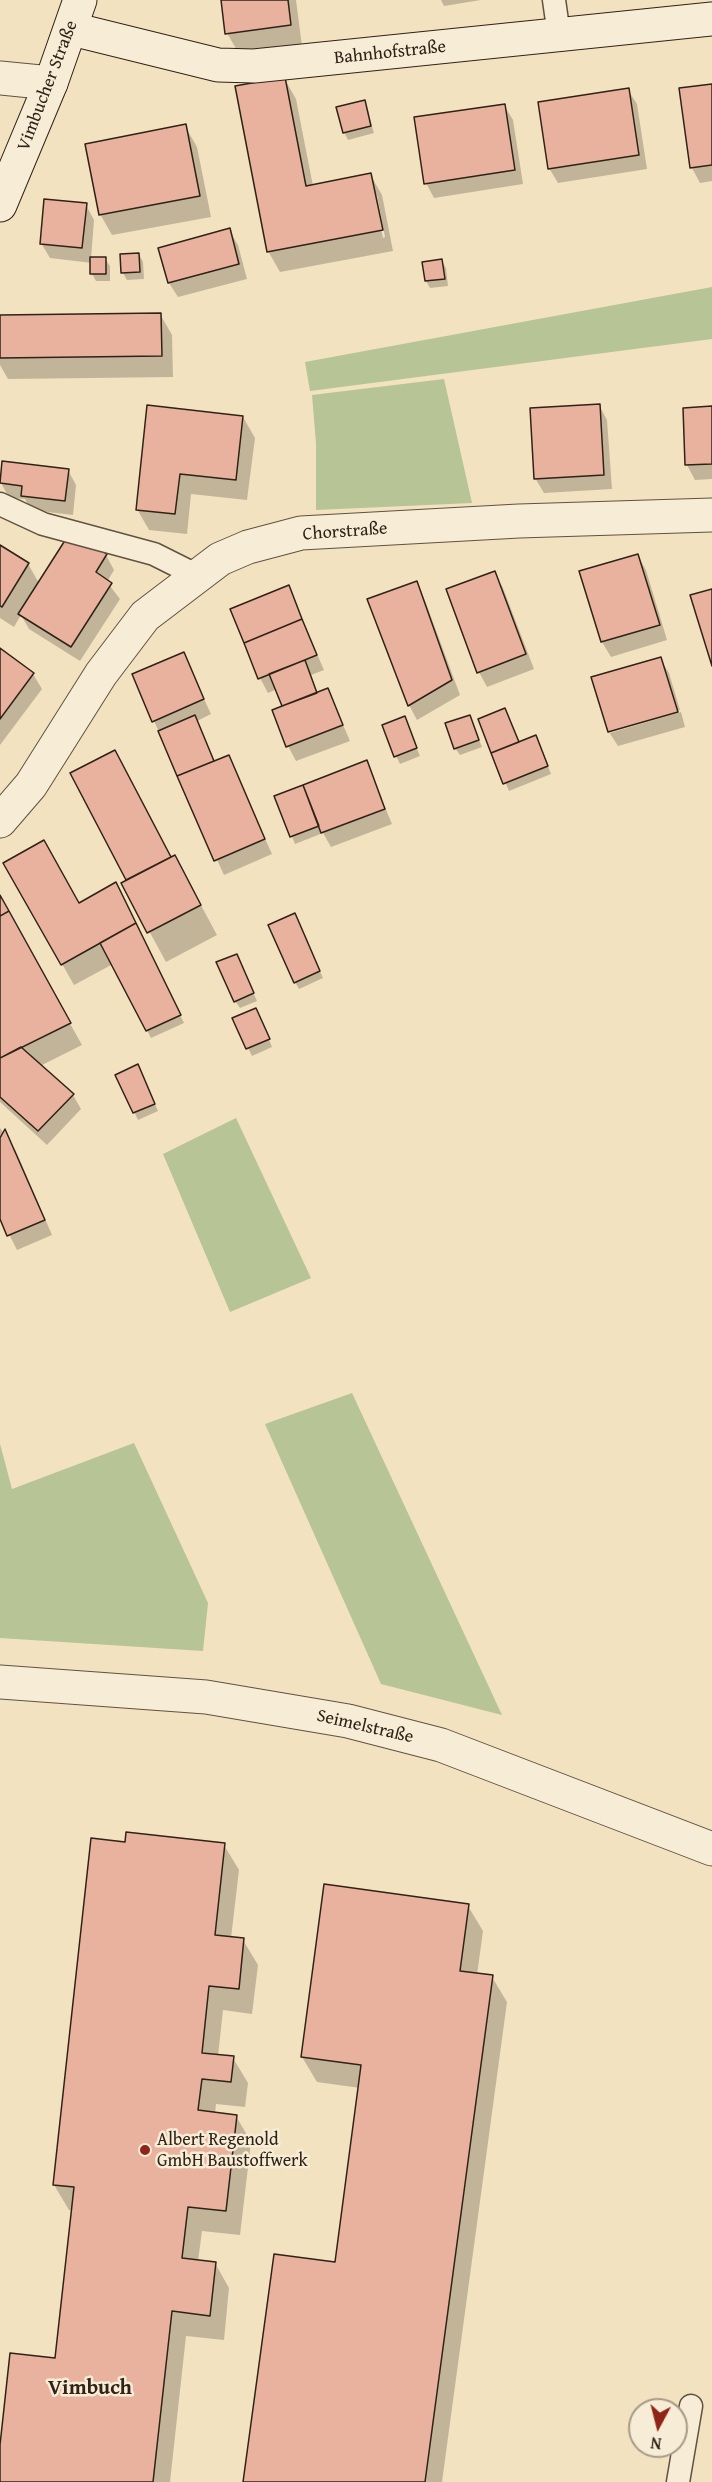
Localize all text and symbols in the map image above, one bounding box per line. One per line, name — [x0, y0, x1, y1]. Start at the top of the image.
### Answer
street label: Vimbucher Straße — [13, 18, 83, 154]
street label: Bahnhofstraße — [333, 36, 447, 70]
street label: Chorstraße — [302, 518, 388, 546]
street label: Seimelstraße — [314, 1705, 416, 1749]
place label: Albert Regenold GmbH Baustoffwerk — [157, 2129, 308, 2172]
marker: Albert Regenold GmbH Baustoffwerk — [138, 2143, 152, 2157]
district label: Vimbuch — [48, 2376, 132, 2402]
north arrow — [628, 2398, 688, 2458]
text: N — [649, 2431, 663, 2456]

